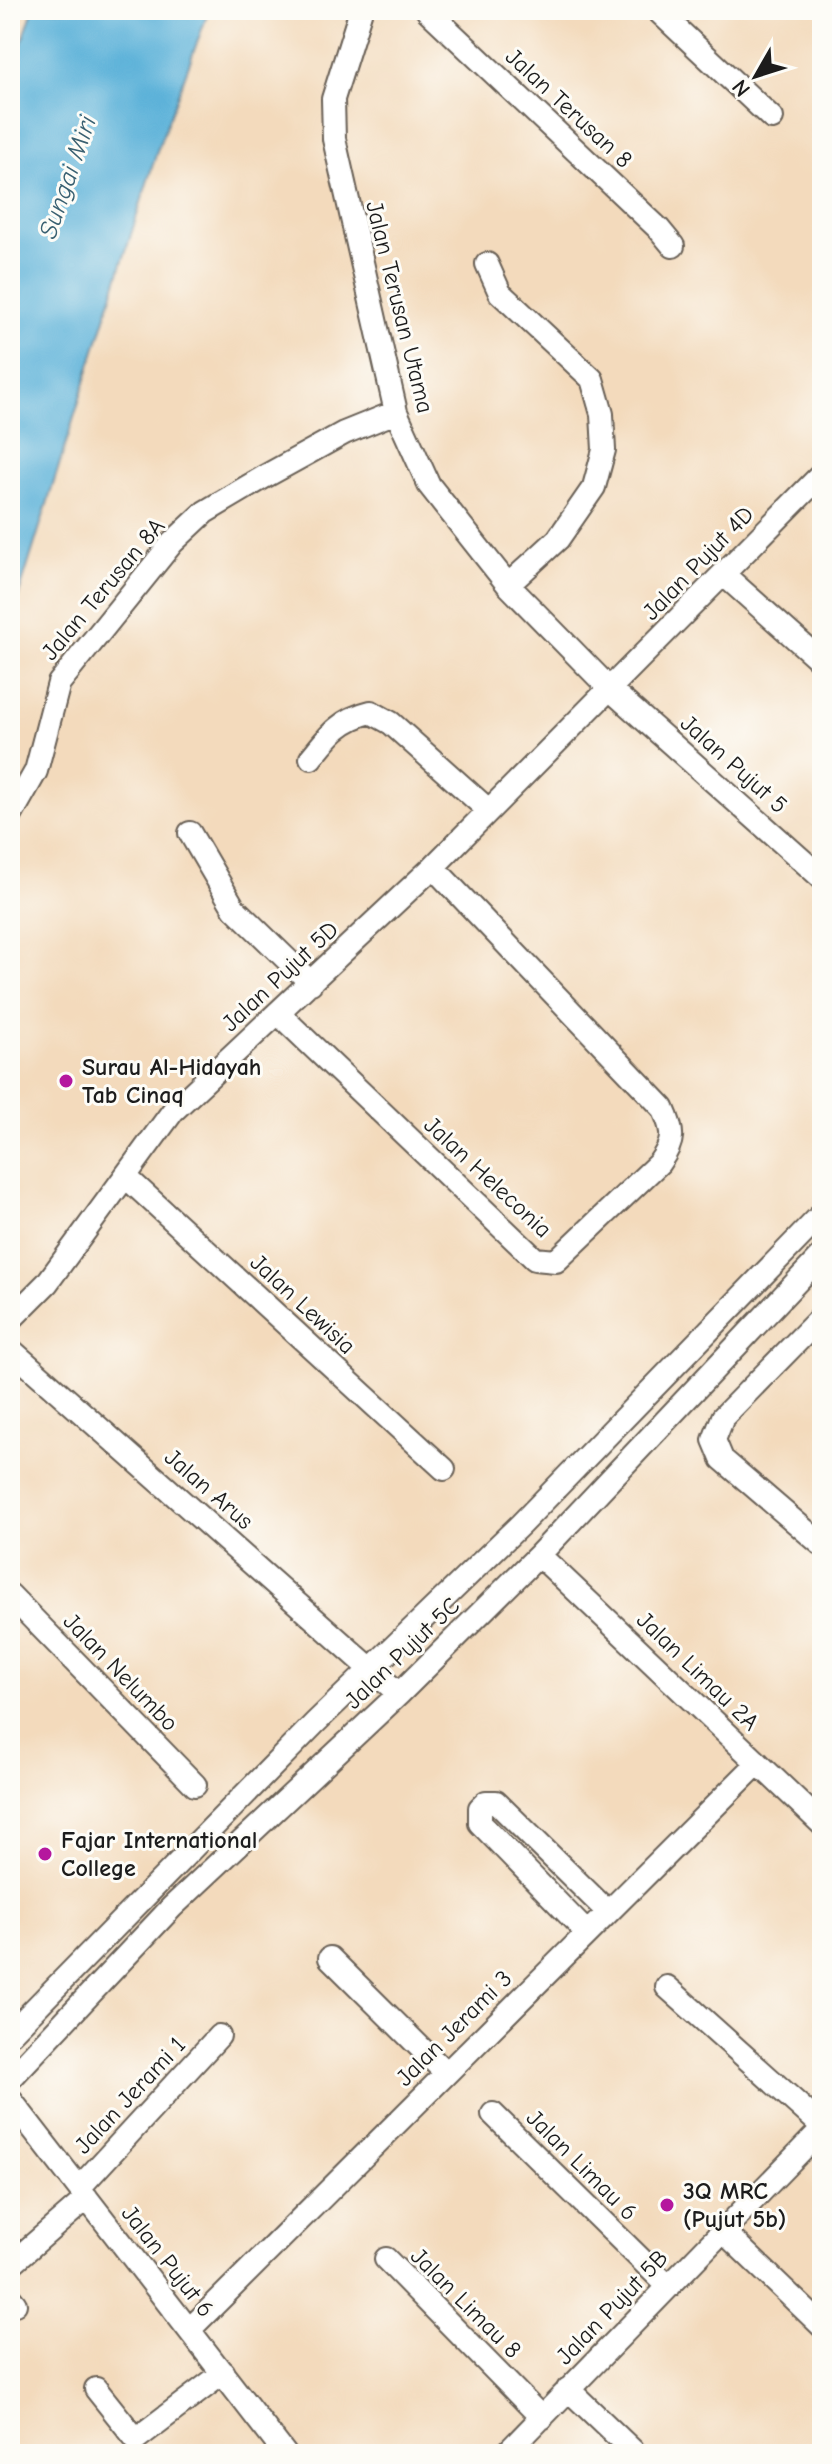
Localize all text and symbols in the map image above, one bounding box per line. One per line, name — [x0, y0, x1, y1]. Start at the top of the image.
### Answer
north arrow — [716, 36, 796, 116]
street label: Jalan Terusan 8 — [500, 42, 638, 174]
text: N — [727, 74, 756, 102]
water label: Sungai Miri — [33, 111, 103, 243]
street label: Jalan Terusan Utama — [360, 198, 440, 416]
street label: Jalan Pujut 4D — [637, 500, 759, 626]
street label: Jalan Terusan 8A — [36, 512, 171, 666]
street label: Jalan Pujut 5 — [675, 709, 793, 819]
street label: Jalan Pujut 5D — [216, 915, 344, 1037]
place label: Surau Al-Hidayah Tab Cinaq — [82, 1053, 262, 1109]
marker: Surau Al-Hidayah Tab Cinaq — [57, 1072, 75, 1090]
street label: Jalan Heleconia — [418, 1111, 558, 1243]
street label: Jalan Lewisia — [245, 1248, 361, 1360]
street label: Jalan Arus — [159, 1443, 259, 1535]
street label: Jalan Pujut 5C — [339, 1591, 465, 1715]
street label: Jalan Limau 2A — [631, 1606, 765, 1736]
street label: Jalan Nelumbo — [58, 1607, 184, 1737]
place label: Fajar International College — [61, 1826, 258, 1882]
marker: Fajar International College — [36, 1845, 54, 1863]
street label: Jalan Jerami 3 — [390, 1964, 518, 2092]
street label: Jalan Jerami 1 — [69, 2031, 191, 2159]
street label: Jalan Limau 6 — [521, 2104, 643, 2226]
place label: 3Q MRC (Pujut 5b) — [683, 2177, 786, 2233]
marker: 3Q MRC (Pujut 5b) — [658, 2196, 676, 2214]
street label: Jalan Pujut 6 — [116, 2200, 220, 2322]
street label: Jalan Limau 8 — [405, 2242, 527, 2364]
street label: Jalan Pujut 5B — [550, 2244, 674, 2370]

